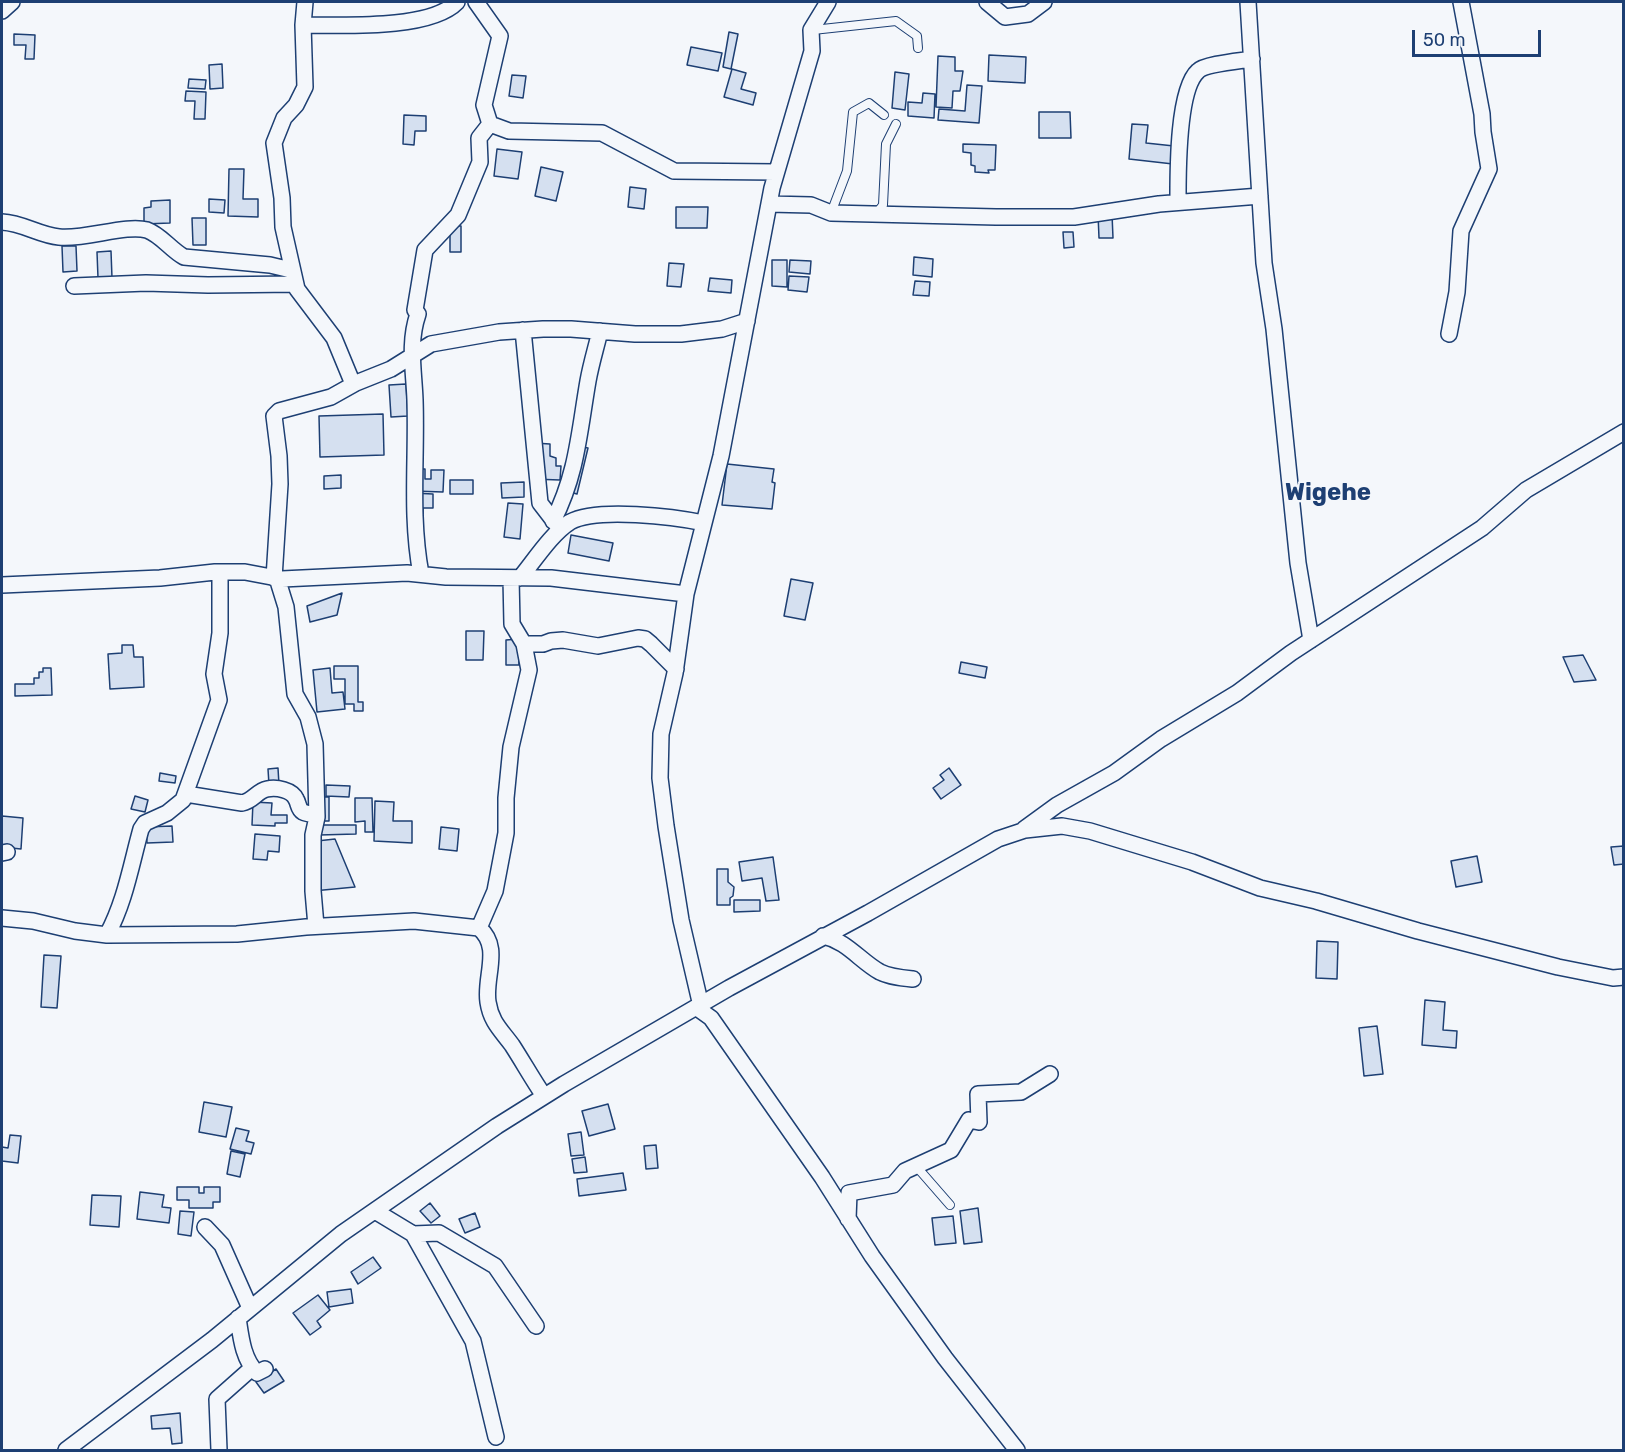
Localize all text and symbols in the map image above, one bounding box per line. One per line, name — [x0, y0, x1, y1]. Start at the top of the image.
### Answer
scale bar — [1415, 18, 1544, 56]
text: 50 m — [1423, 29, 1466, 51]
district label: Wigehe — [1285, 479, 1371, 507]

